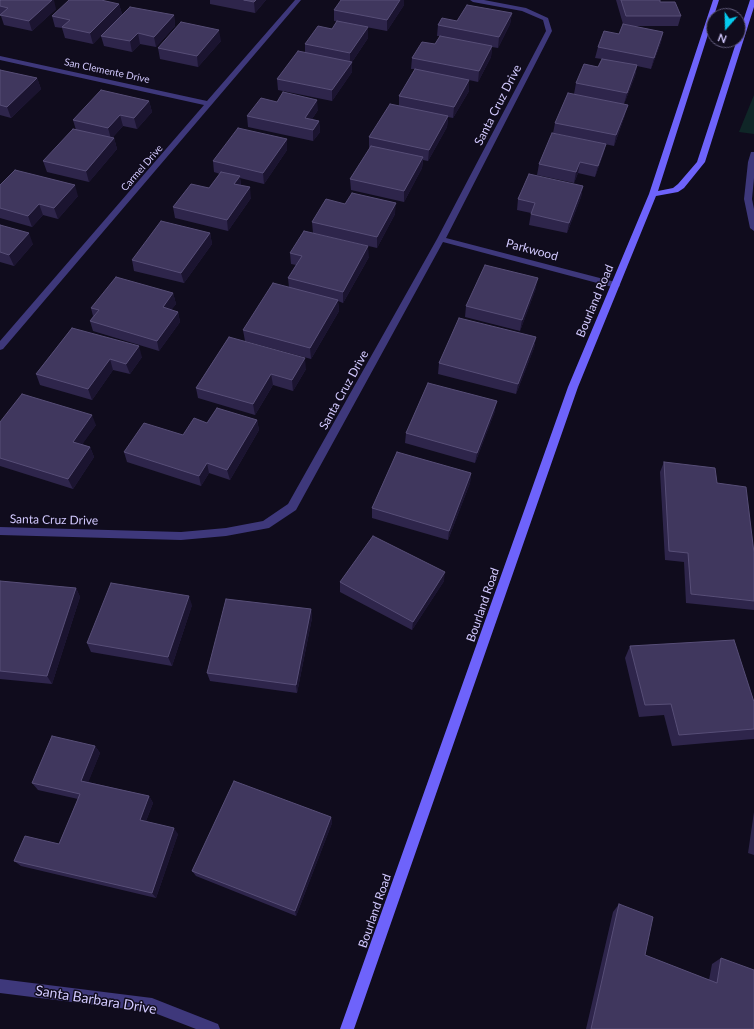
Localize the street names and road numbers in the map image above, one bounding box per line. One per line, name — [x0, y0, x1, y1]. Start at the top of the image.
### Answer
street label: San Clemente Drive — [63, 56, 151, 86]
street label: Santa Cruz Drive — [471, 62, 525, 148]
street label: Carmel Drive — [119, 142, 165, 194]
street label: Parkwood — [504, 236, 560, 264]
street label: Bourland Road — [573, 263, 617, 339]
street label: Santa Cruz Drive — [316, 348, 372, 432]
street label: Santa Cruz Drive — [10, 512, 98, 528]
street label: Bourland Road — [464, 566, 502, 644]
street label: Bourland Road — [356, 872, 394, 950]
street label: Santa Barbara Drive — [34, 982, 158, 1018]

